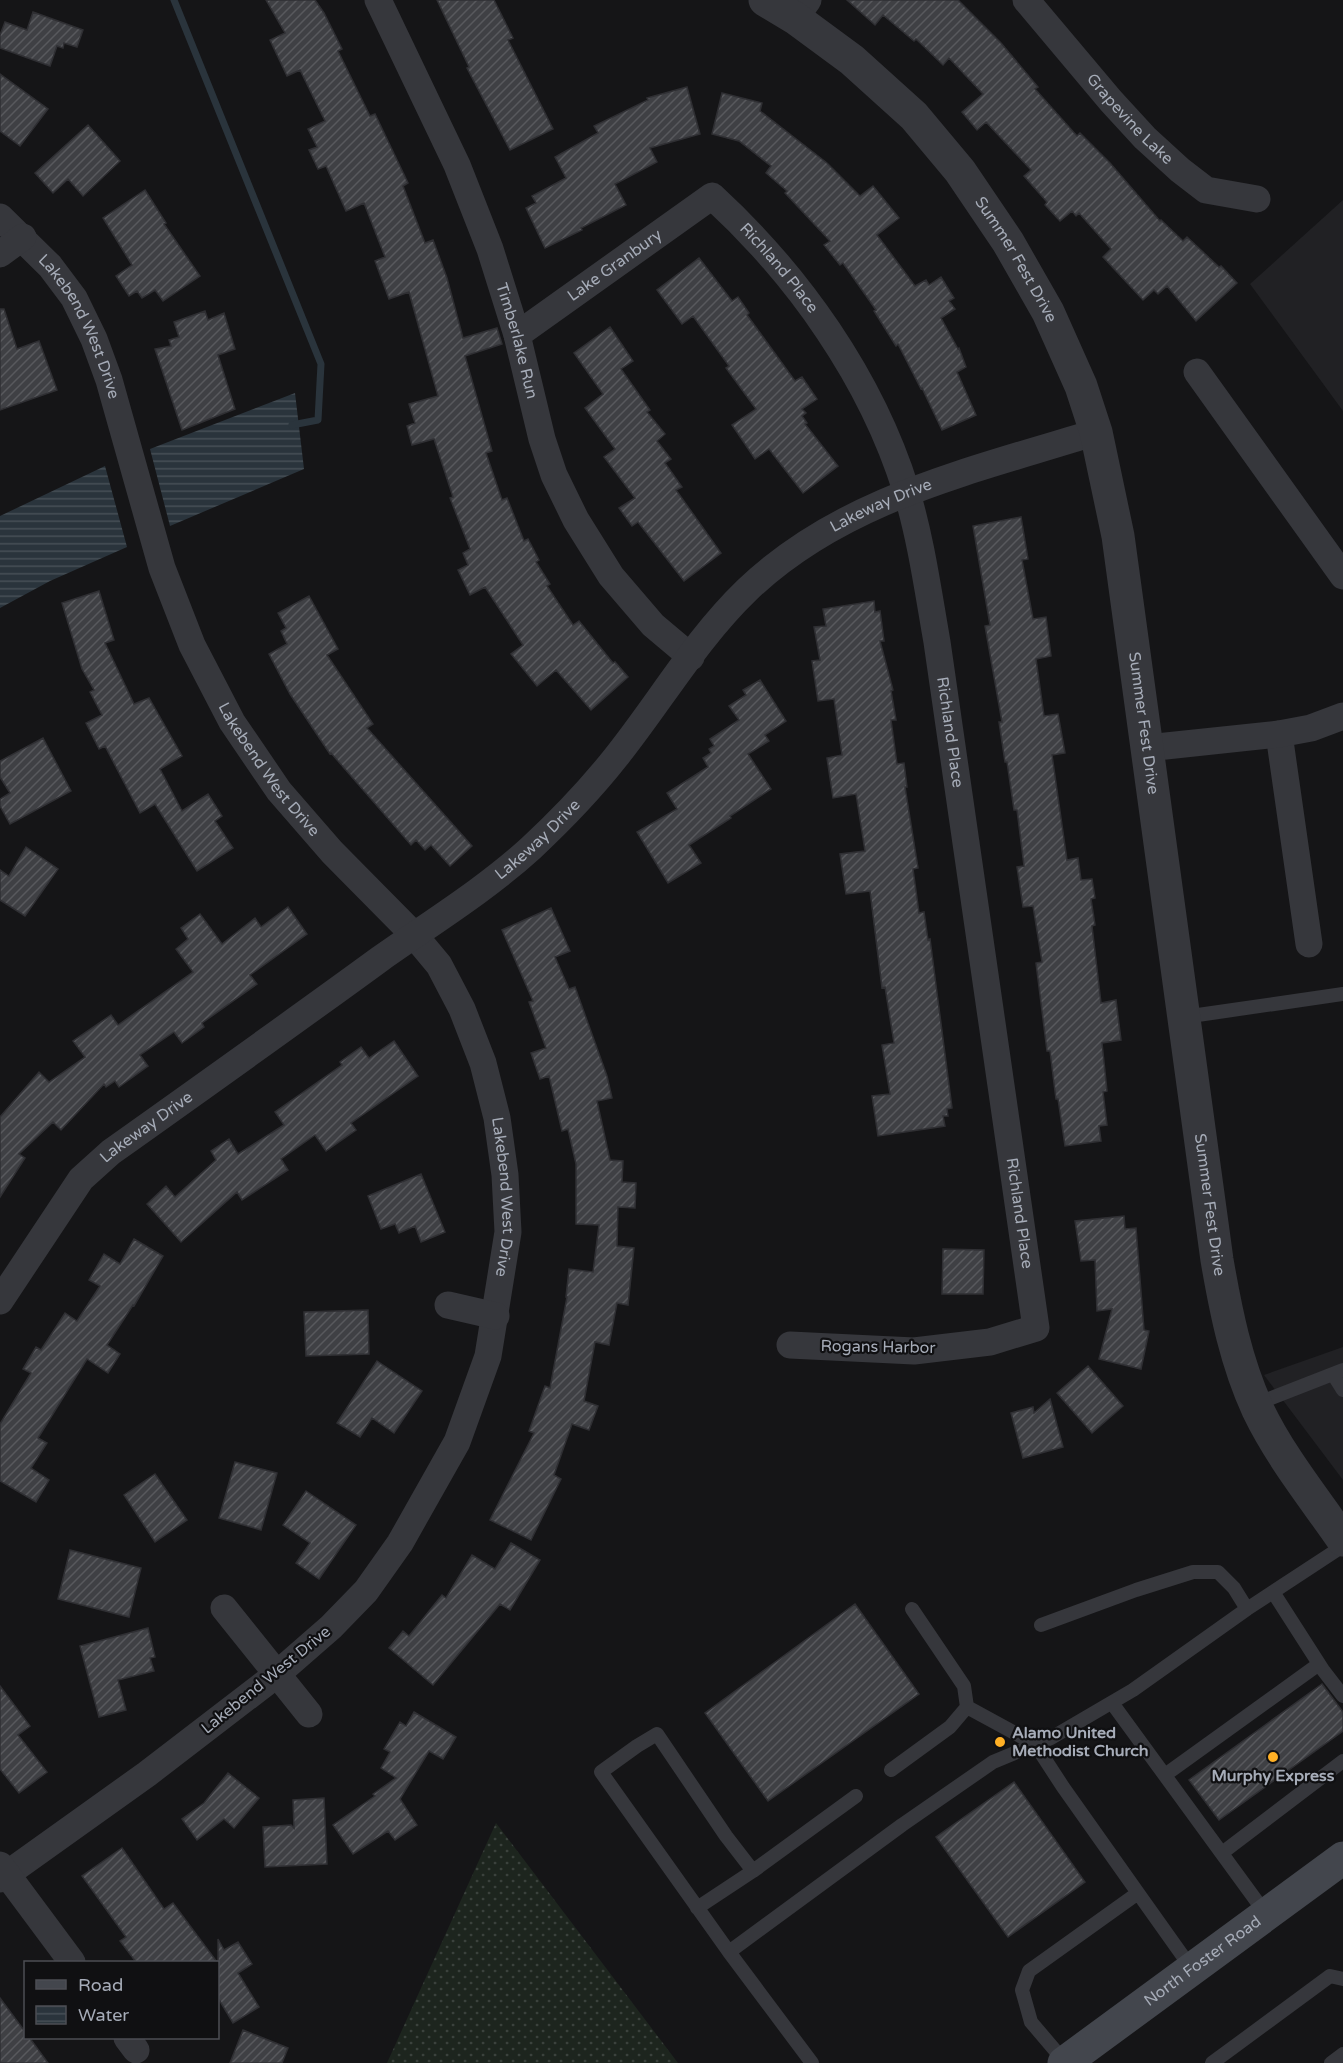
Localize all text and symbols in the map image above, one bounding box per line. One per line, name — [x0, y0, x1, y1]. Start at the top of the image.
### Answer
street label: Grapevine Lake — [1082, 69, 1177, 169]
street label: Summer Fest Drive — [970, 193, 1061, 326]
street label: Richland Place — [735, 219, 823, 317]
street label: Lake Granbury — [563, 225, 666, 306]
street label: Lakebend West Drive — [34, 250, 124, 401]
street label: Timberlake Run — [491, 281, 542, 401]
street label: Lakeway Drive — [826, 474, 935, 537]
street label: Summer Fest Drive — [1124, 651, 1163, 796]
street label: Richland Place — [932, 675, 968, 789]
street label: Lakebend West Drive — [214, 699, 324, 841]
street label: Lakeway Drive — [491, 795, 585, 884]
street label: Lakeway Drive — [96, 1087, 197, 1167]
street label: Lakebend West Drive — [487, 1116, 518, 1278]
street label: Summer Fest Drive — [1190, 1132, 1230, 1278]
street label: Richland Place — [1002, 1156, 1037, 1270]
street label: Rogans Harbor — [820, 1336, 937, 1358]
street label: Lakebend West Drive — [197, 1622, 335, 1738]
place label: Alamo United Methodist Church — [1012, 1723, 1149, 1761]
marker: Alamo United Methodist Church — [993, 1735, 1007, 1749]
marker: Murphy Express — [1266, 1750, 1280, 1764]
place label: Murphy Express — [1212, 1766, 1335, 1786]
street label: North Foster Road — [1140, 1911, 1265, 2011]
legend — [24, 1961, 219, 2039]
text: Road — [78, 1974, 123, 1996]
text: Water — [78, 2004, 129, 2026]

